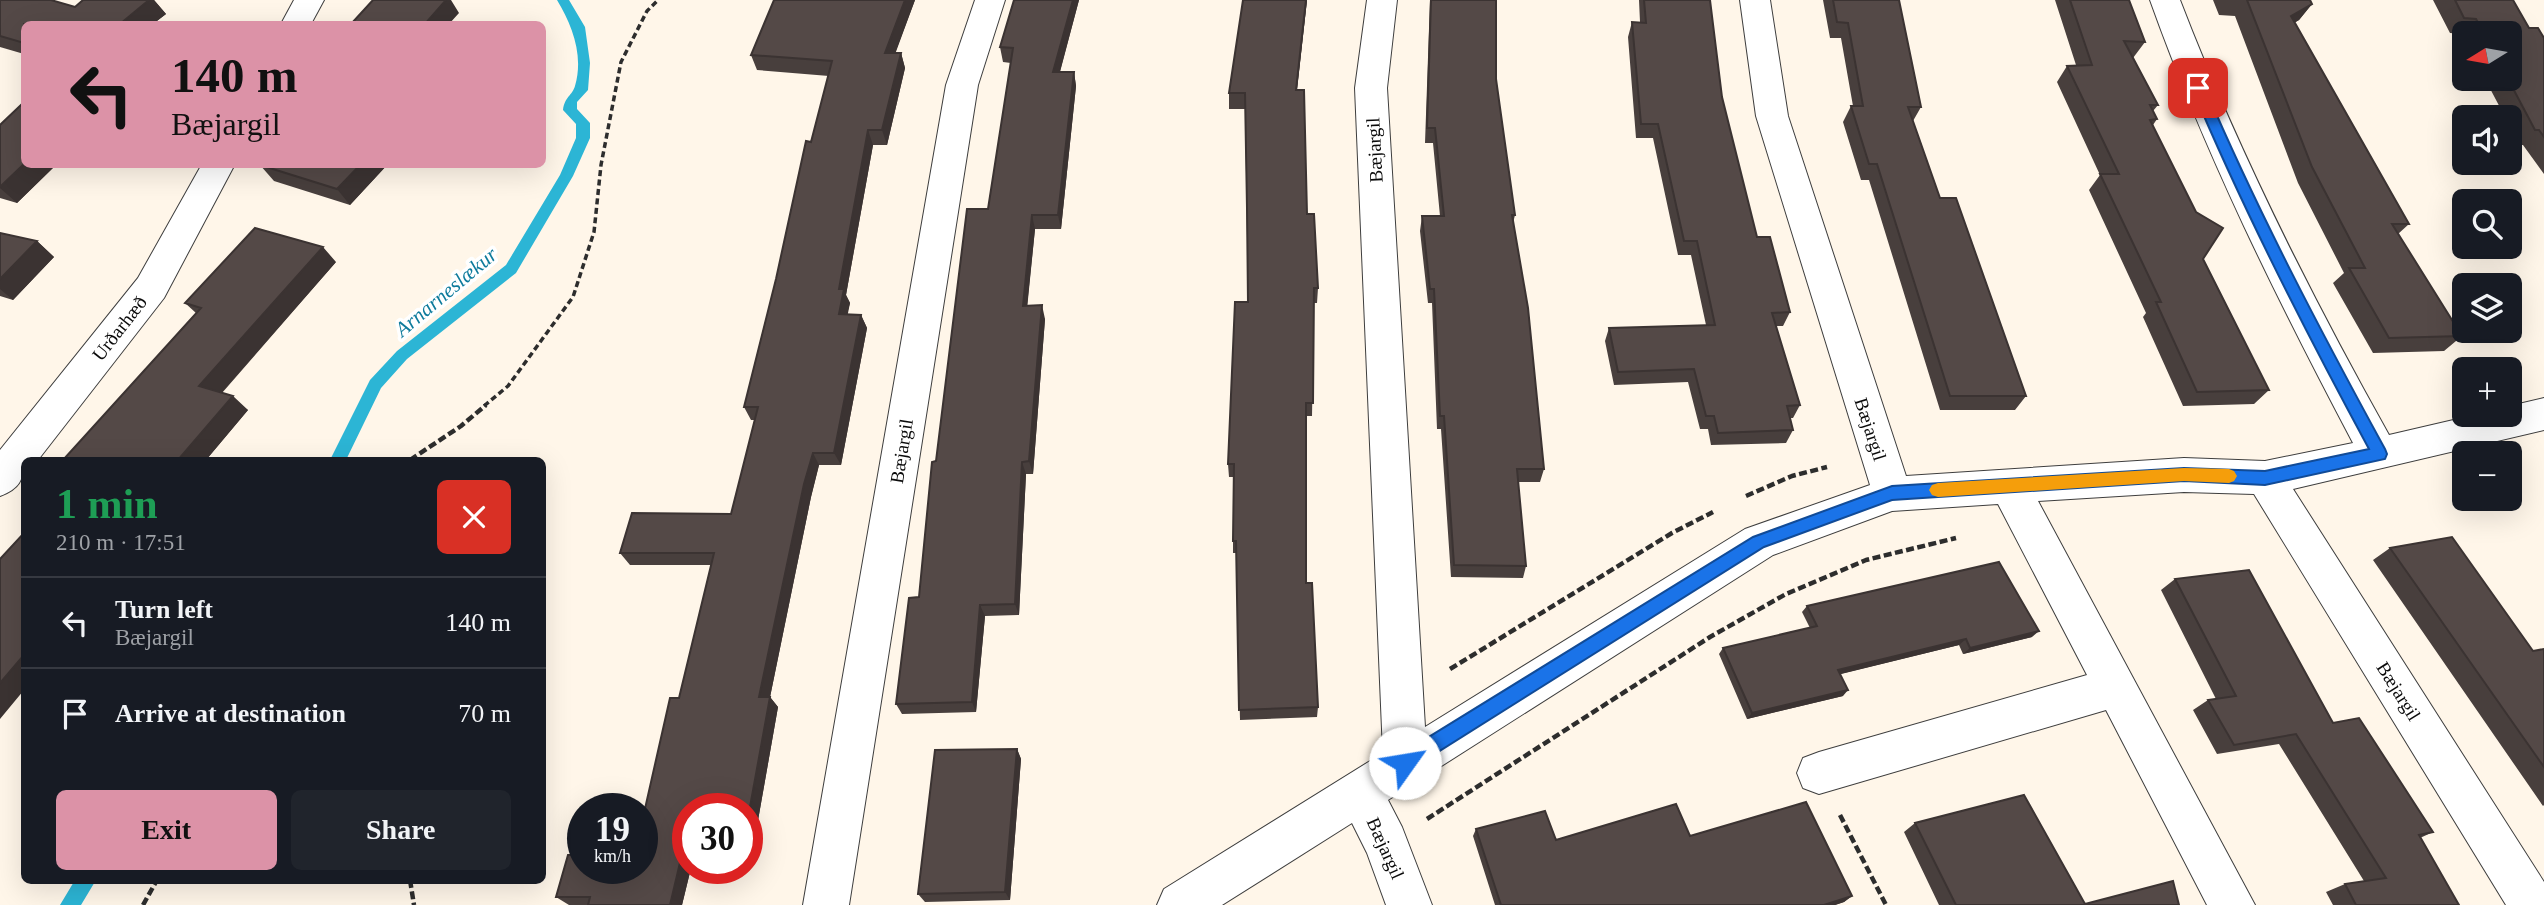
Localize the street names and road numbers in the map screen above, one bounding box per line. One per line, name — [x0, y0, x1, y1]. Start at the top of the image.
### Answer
street label: Bæjargil — [1362, 117, 1387, 183]
street label: Urðarhæð — [88, 292, 151, 365]
street label: Bæjargil — [1850, 395, 1891, 463]
street label: Bæjargil — [886, 417, 917, 485]
street label: Bæjargil — [2372, 658, 2425, 724]
street label: Bæjargil — [1363, 814, 1408, 882]

